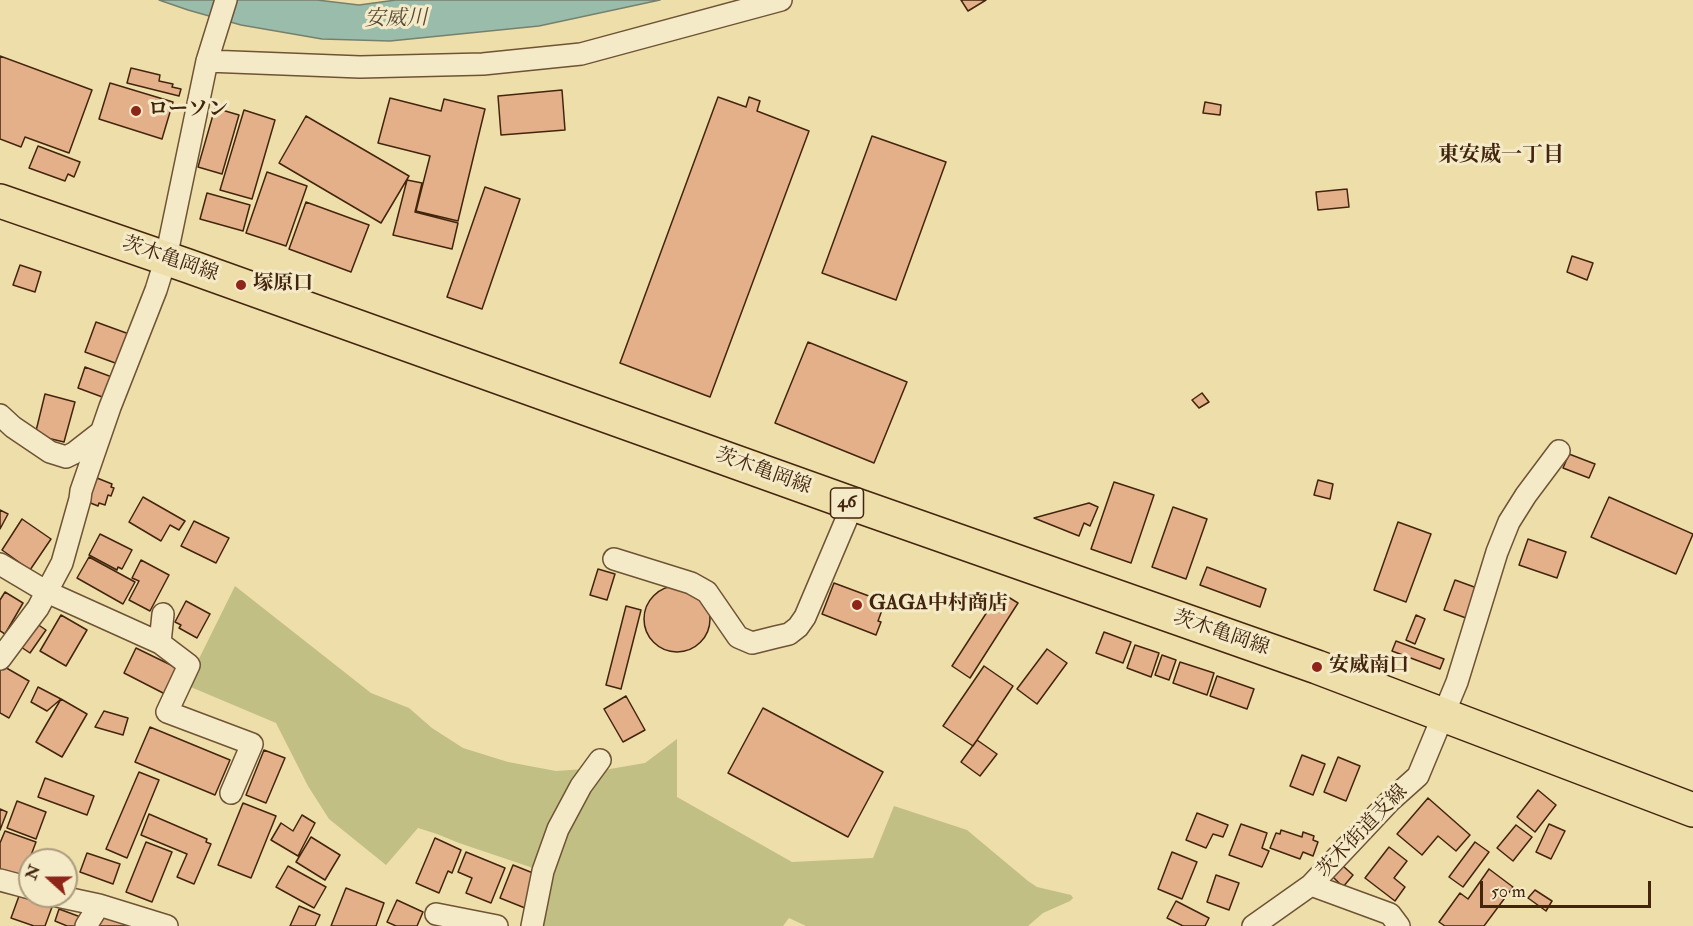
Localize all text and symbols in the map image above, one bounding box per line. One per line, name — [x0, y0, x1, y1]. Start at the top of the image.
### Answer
water label: 安威川 — [364, 7, 428, 33]
place label: ローソン — [148, 99, 228, 123]
marker: ローソン — [129, 104, 143, 118]
district label: 東安威一丁目 — [1438, 143, 1564, 169]
street label: 茨木亀岡線 — [119, 232, 221, 288]
place label: 塚原口 — [253, 273, 313, 297]
marker: 塚原口 — [234, 278, 248, 292]
street label: 茨木亀岡線 — [712, 444, 814, 500]
road number: 46 — [830, 488, 864, 518]
place label: GAGA中村商店 — [869, 593, 1008, 617]
marker: GAGA中村商店 — [850, 598, 864, 612]
street label: 茨木亀岡線 — [1170, 606, 1272, 662]
place label: 安威南口 — [1329, 655, 1409, 679]
marker: 安威南口 — [1310, 660, 1324, 674]
street label: 茨木街道支線 — [1313, 781, 1413, 883]
north arrow — [18, 848, 78, 908]
text: N — [21, 862, 45, 883]
scale bar — [1483, 869, 1654, 907]
text: 50 m — [1491, 880, 1526, 903]

